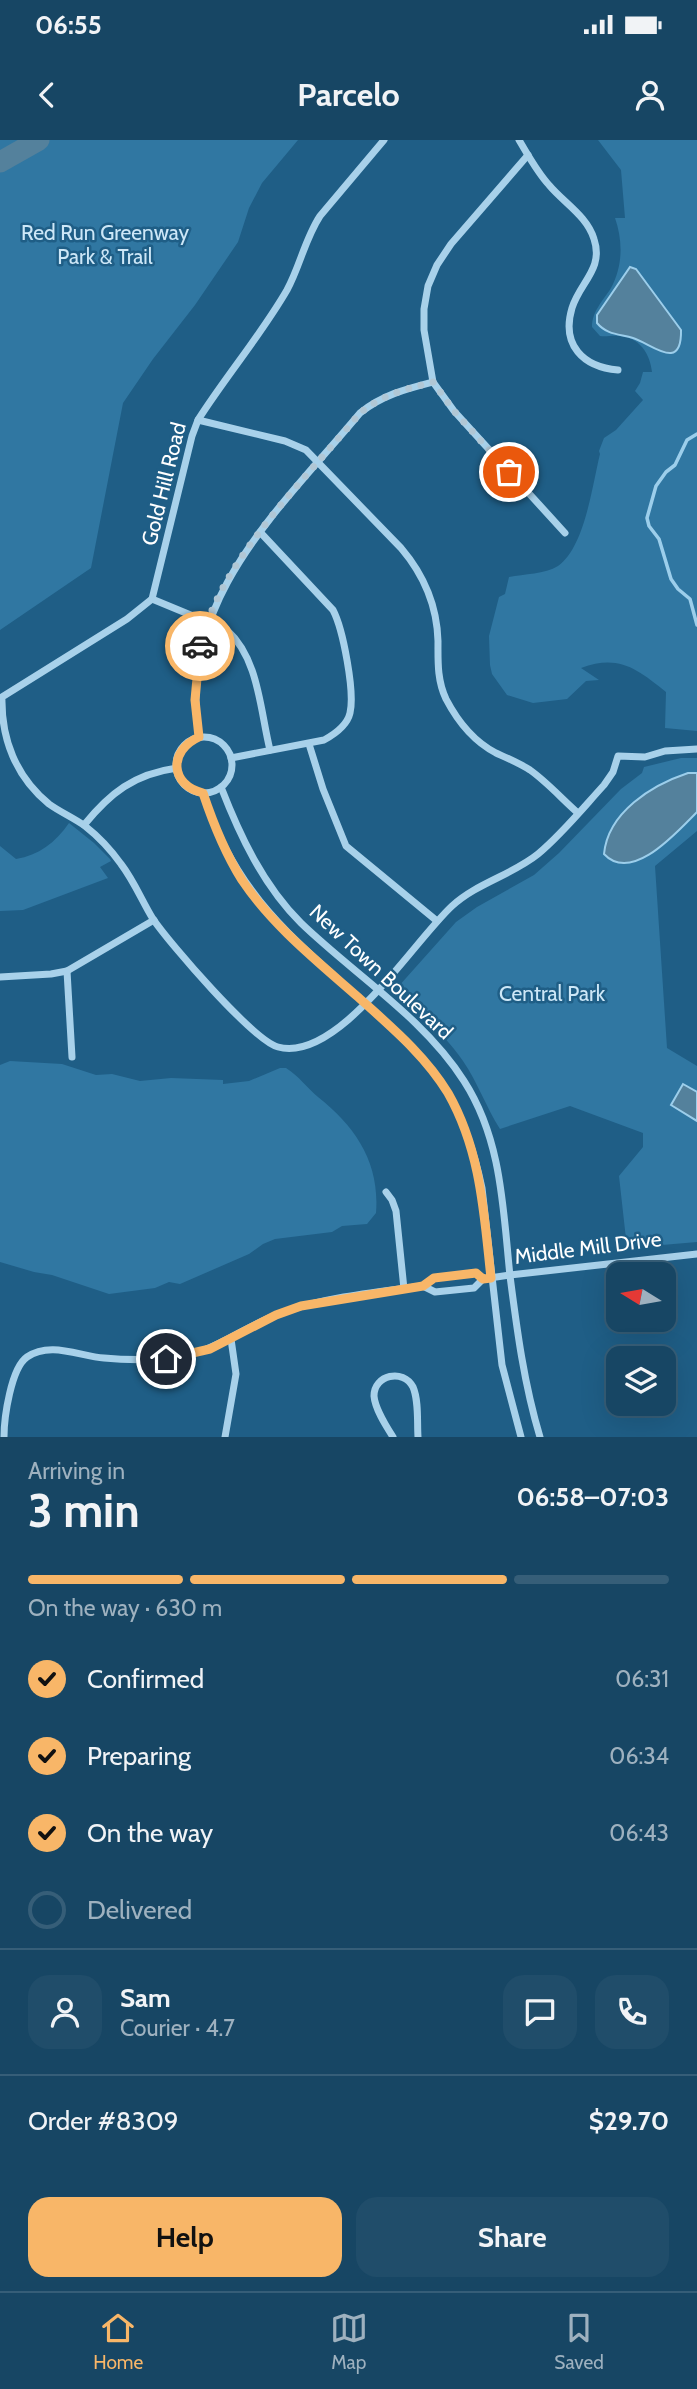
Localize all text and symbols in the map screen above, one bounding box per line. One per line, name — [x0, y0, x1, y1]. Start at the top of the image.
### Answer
text: 06:55 — [35, 9, 102, 41]
text: Parcelo — [297, 75, 400, 114]
icon: back — [28, 76, 66, 114]
icon: person — [631, 76, 669, 114]
park label: Red Run Greenway Park & Trail — [21, 220, 189, 269]
street label: Gold Hill Road — [136, 420, 191, 548]
pin — [479, 442, 539, 502]
icon: bag — [490, 453, 528, 491]
courier — [165, 611, 235, 681]
icon: car — [181, 627, 219, 665]
street label: New Town Boulevard — [305, 899, 458, 1044]
park label: Central Park — [499, 981, 606, 1006]
street label: Middle Mill Drive — [513, 1226, 663, 1269]
north arrow — [606, 1262, 676, 1332]
map controls — [606, 1262, 676, 1416]
pin — [136, 1329, 196, 1389]
icon: home — [147, 1340, 185, 1378]
button: layers — [606, 1346, 676, 1416]
text: Arriving in — [28, 1457, 125, 1485]
text: 06:58–07:03 — [516, 1481, 669, 1513]
text: 3 min — [28, 1483, 140, 1539]
text: On the way · 630 m — [28, 1594, 222, 1622]
icon: check — [28, 1660, 66, 1698]
text: Confirmed — [87, 1663, 204, 1695]
text: 06:31 — [615, 1665, 669, 1693]
icon: check — [28, 1737, 66, 1775]
text: Preparing — [87, 1740, 191, 1772]
text: 06:34 — [609, 1742, 669, 1770]
icon: check — [28, 1814, 66, 1852]
text: On the way — [87, 1817, 213, 1849]
text: 06:43 — [609, 1819, 669, 1847]
text: Delivered — [87, 1894, 192, 1926]
button: person — [28, 1975, 102, 2049]
button: chat — [503, 1975, 577, 2049]
button: phone — [595, 1975, 669, 2049]
text: Sam — [120, 1982, 171, 2014]
text: Courier · 4.7 — [120, 2014, 235, 2042]
text: Order #8309 — [28, 2105, 179, 2137]
text: $29.70 — [589, 2105, 669, 2137]
button: Help — [28, 2197, 342, 2277]
button: Share — [356, 2197, 669, 2277]
tab: Home — [93, 2309, 143, 2374]
tab: Map — [330, 2309, 368, 2374]
tab: Saved — [554, 2309, 604, 2374]

